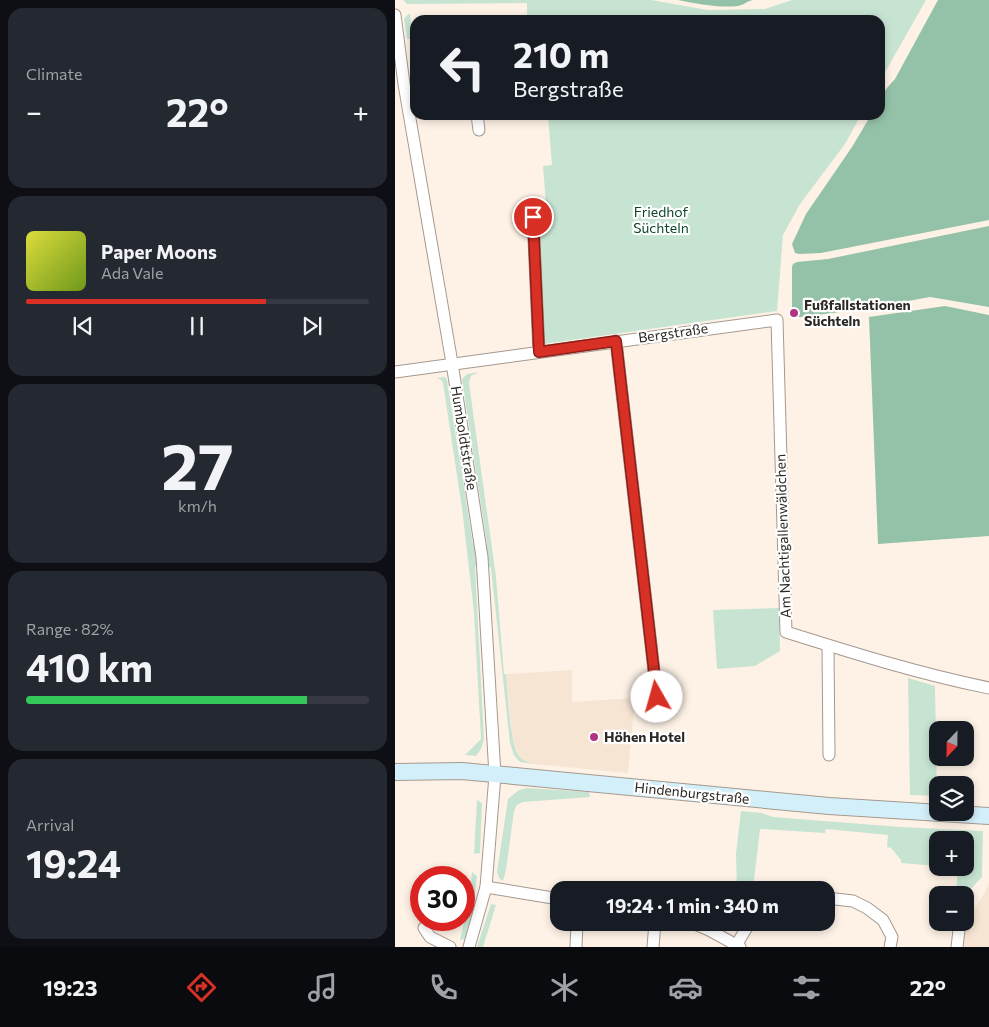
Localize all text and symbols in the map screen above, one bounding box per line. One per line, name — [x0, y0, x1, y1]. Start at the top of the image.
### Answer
text: 210 m — [513, 32, 609, 75]
icon: left — [430, 35, 495, 100]
text: Climate — [26, 64, 82, 83]
text: Bergstraße — [513, 75, 624, 102]
text: 22° — [166, 88, 229, 135]
text: − — [26, 94, 42, 128]
text: + — [353, 94, 369, 128]
pin — [512, 196, 554, 238]
icon: arrive — [519, 203, 547, 231]
park label: Friedhof Süchteln — [633, 203, 689, 236]
text: Paper Moons — [101, 240, 217, 263]
text: Ada Vale — [101, 263, 163, 282]
place label: Fußfallstationen Süchteln — [804, 296, 911, 329]
marker: Fußfallstationen Süchteln — [788, 307, 800, 319]
icon: previous — [69, 312, 97, 340]
icon: pause — [183, 312, 211, 340]
icon: next — [298, 312, 326, 340]
street label: Bergstraße — [637, 319, 709, 346]
street label: Humboldtstraße — [448, 385, 481, 491]
text: 27 — [161, 424, 234, 503]
street label: Am Nachtigallenwäldchen — [771, 454, 794, 618]
text: km/h — [178, 496, 217, 515]
text: Range · 82% — [26, 619, 114, 638]
text: 410 km — [26, 643, 153, 690]
position arrow — [630, 670, 682, 722]
north arrow — [929, 721, 974, 766]
map controls — [929, 721, 974, 931]
place label: Höhen Hotel — [604, 728, 685, 745]
marker: Höhen Hotel — [588, 731, 600, 743]
button: layers — [929, 776, 974, 821]
street label: Hindenburgstraße — [634, 778, 750, 807]
text: Arrival — [26, 815, 74, 834]
button: + — [929, 831, 974, 876]
text: 19:24 — [26, 839, 121, 886]
speed limit sign: 30 — [410, 866, 475, 931]
button: − — [929, 886, 974, 931]
text: 19:24 · 1 min · 340 m — [606, 894, 779, 917]
icon: directions — [184, 970, 219, 1005]
icon: music — [305, 970, 340, 1005]
icon: phone — [426, 970, 461, 1005]
icon: climate — [547, 970, 582, 1005]
icon: car — [668, 970, 703, 1005]
icon: filters — [789, 970, 824, 1005]
text: 19:23 — [43, 974, 98, 1001]
text: 22° — [910, 974, 946, 1001]

